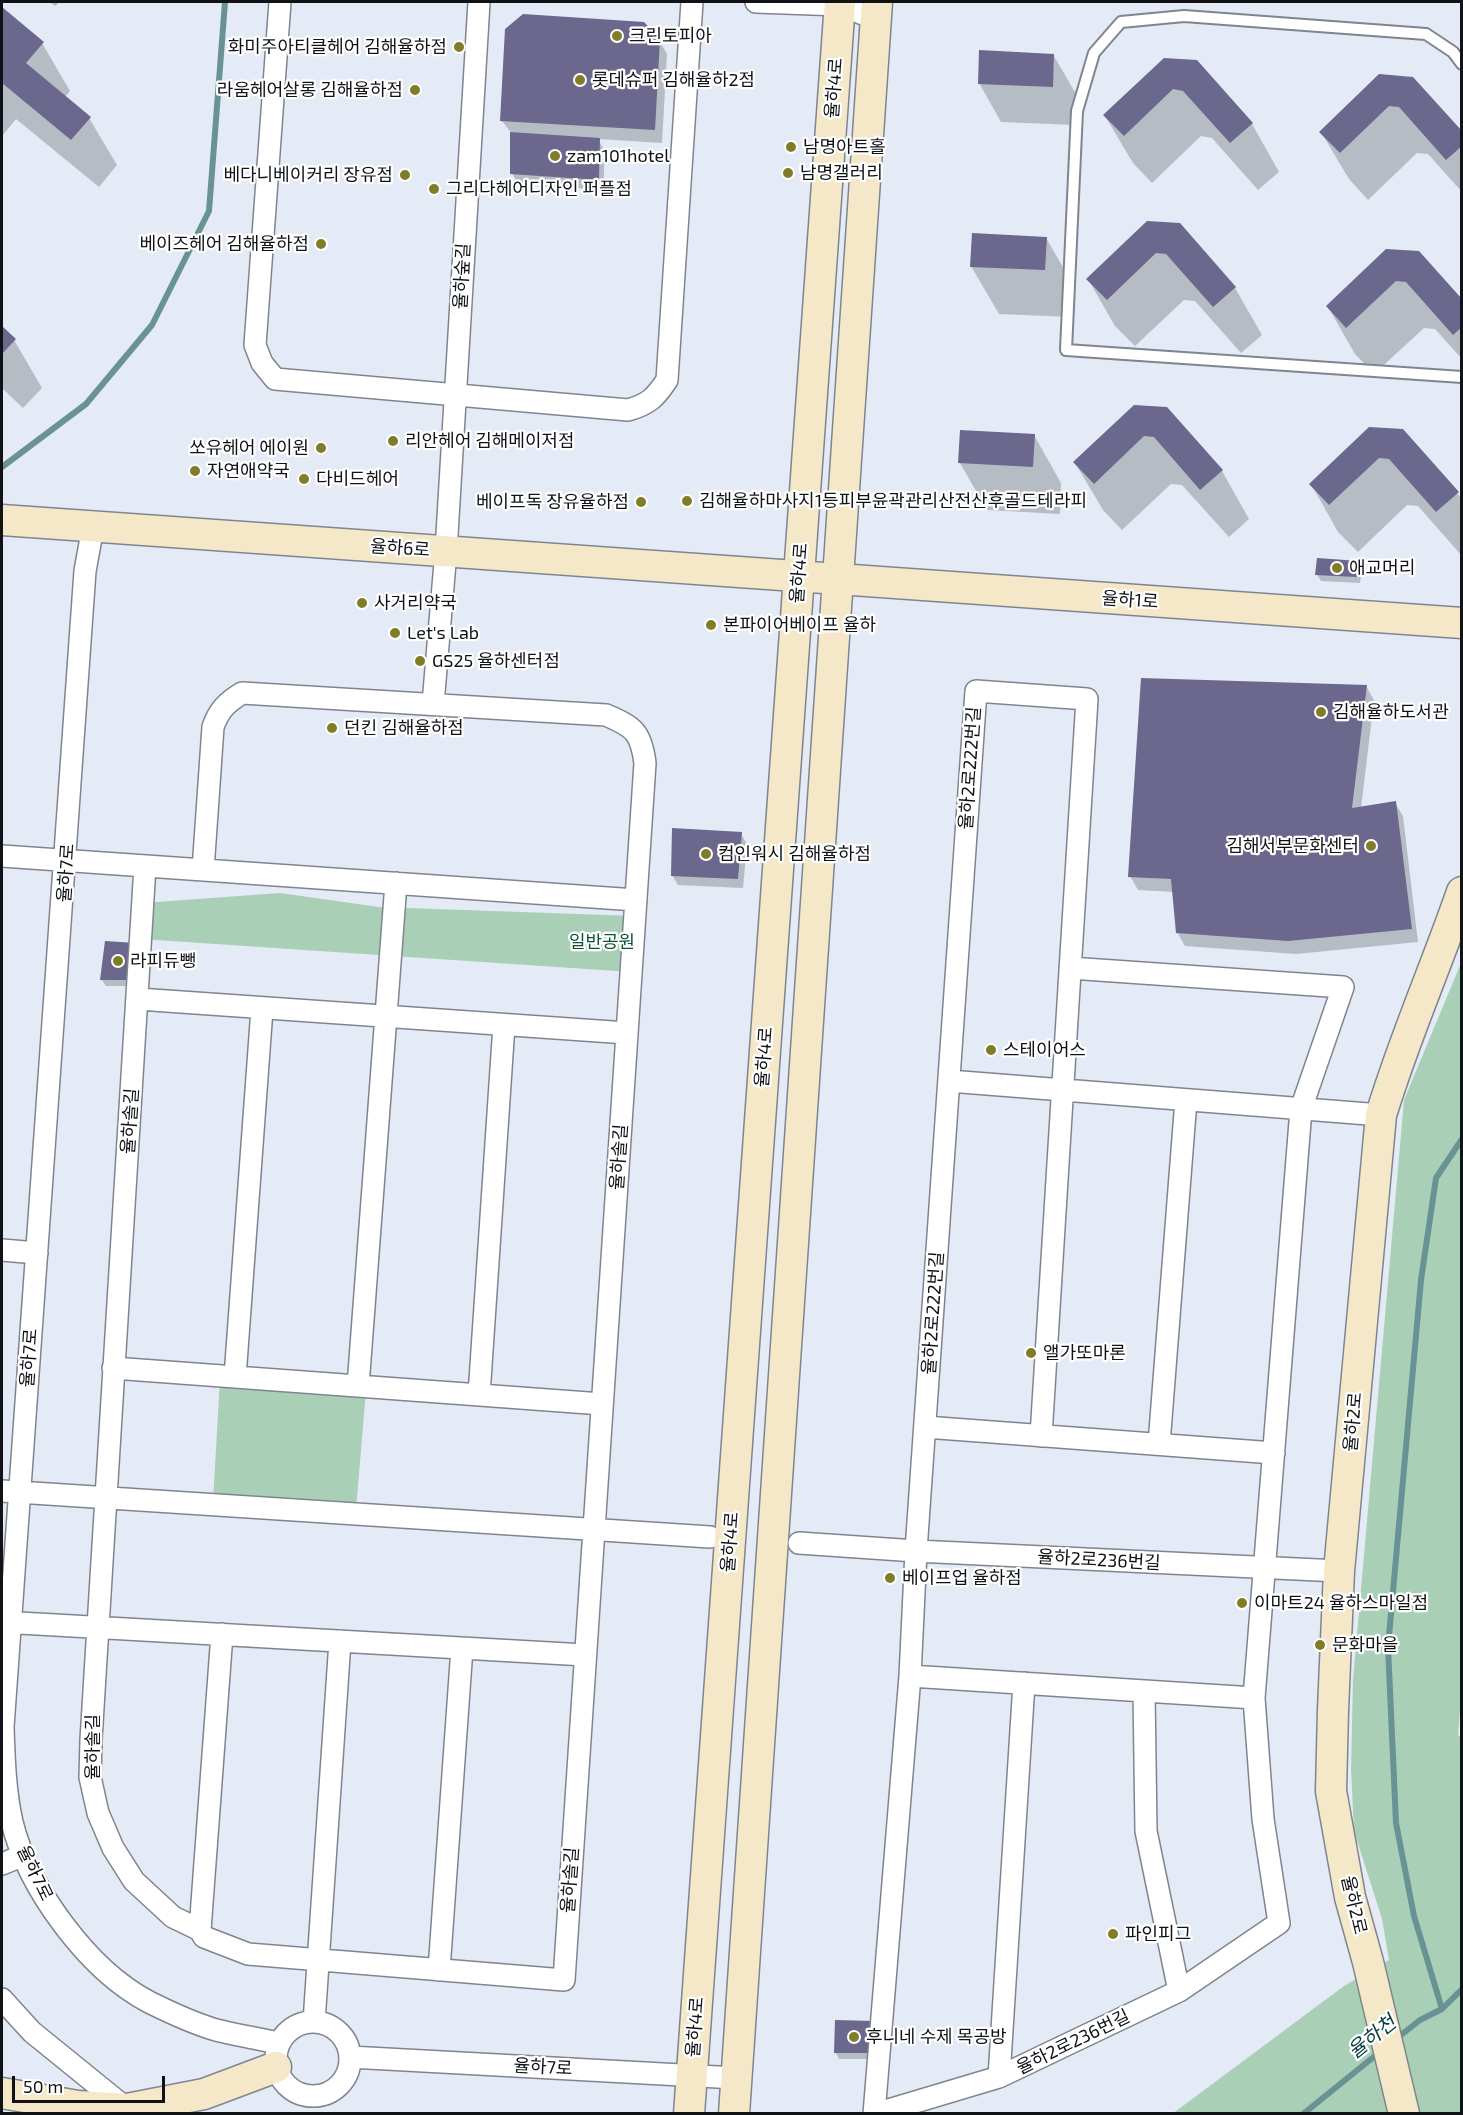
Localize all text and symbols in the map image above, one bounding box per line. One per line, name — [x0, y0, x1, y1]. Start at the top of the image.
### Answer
place label: 크린토피아 — [629, 25, 712, 47]
marker: 크린토피아 — [610, 29, 624, 43]
place label: 화미주아티클헤어 김해율하점 — [228, 36, 447, 58]
marker: 화미주아티클헤어 김해율하점 — [452, 40, 466, 54]
street label: 율하4로 — [821, 57, 847, 119]
place label: 롯데슈퍼 김해율하2점 — [592, 69, 755, 91]
marker: 롯데슈퍼 김해율하2점 — [573, 73, 587, 87]
place label: 라움헤어살롱 김해율하점 — [217, 79, 403, 101]
marker: 라움헤어살롱 김해율하점 — [408, 83, 422, 97]
place label: 남명아트홀 — [803, 136, 886, 158]
marker: 남명아트홀 — [784, 140, 798, 154]
place label: zam101hotel — [567, 145, 670, 167]
marker: zam101hotel — [548, 149, 562, 163]
place label: 남명갤러리 — [800, 162, 883, 184]
place label: 베다니베이커리 장유점 — [223, 164, 393, 186]
marker: 남명갤러리 — [781, 166, 795, 180]
marker: 베다니베이커리 장유점 — [398, 168, 412, 182]
place label: 그리다헤어디자인 퍼플점 — [446, 178, 632, 200]
marker: 그리다헤어디자인 퍼플점 — [427, 182, 441, 196]
place label: 베이즈헤어 김해율하점 — [139, 233, 309, 255]
marker: 베이즈헤어 김해율하점 — [314, 237, 328, 251]
street label: 율하숲길 — [449, 242, 475, 310]
place label: 리안헤어 김해메이저점 — [405, 430, 575, 452]
marker: 리안헤어 김해메이저점 — [386, 434, 400, 448]
place label: 쏘유헤어 에이원 — [189, 437, 309, 459]
marker: 쏘유헤어 에이원 — [314, 441, 328, 455]
place label: 자연애약국 — [207, 460, 290, 482]
marker: 자연애약국 — [188, 464, 202, 478]
place label: 다비드헤어 — [316, 468, 399, 490]
marker: 다비드헤어 — [297, 472, 311, 486]
place label: 김해율하마사지1등피부윤곽관리산전산후골드테라피 — [699, 490, 1087, 512]
place label: 베이프독 장유율하점 — [476, 491, 629, 513]
marker: 김해율하마사지1등피부윤곽관리산전산후골드테라피 — [680, 494, 694, 508]
marker: 베이프독 장유율하점 — [634, 495, 648, 509]
street label: 율하6로 — [369, 535, 431, 561]
street label: 율하4로 — [786, 542, 812, 604]
place label: 애교머리 — [1349, 557, 1415, 579]
marker: 애교머리 — [1330, 561, 1344, 575]
street label: 율하1로 — [1101, 587, 1159, 613]
place label: 사거리약국 — [374, 592, 457, 614]
marker: 사거리약국 — [355, 596, 369, 610]
place label: 본파이어베이프 율하 — [723, 614, 876, 636]
marker: 본파이어베이프 율하 — [704, 618, 718, 632]
place label: Let's Lab — [407, 622, 479, 644]
marker: Let's Lab — [388, 626, 402, 640]
place label: GS25 율하센터점 — [432, 650, 560, 672]
marker: GS25 율하센터점 — [413, 654, 427, 668]
place label: 김해율하도서관 — [1333, 701, 1449, 723]
marker: 김해율하도서관 — [1314, 705, 1328, 719]
street label: 율하2로222번길 — [955, 706, 985, 830]
place label: 던킨 김해율하점 — [344, 717, 464, 739]
marker: 던킨 김해율하점 — [325, 721, 339, 735]
place label: 김해서부문화센터 — [1227, 835, 1359, 857]
marker: 김해서부문화센터 — [1364, 839, 1378, 853]
street label: 율하7로 — [53, 843, 79, 903]
place label: 컴인워시 김해율하점 — [718, 843, 871, 865]
marker: 컴인워시 김해율하점 — [699, 847, 713, 861]
park label: 일반공원 — [569, 931, 635, 953]
place label: 라피듀뺑 — [130, 950, 196, 972]
marker: 라피듀뺑 — [111, 954, 125, 968]
street label: 율하4로 — [751, 1026, 777, 1088]
place label: 스테이어스 — [1003, 1039, 1086, 1061]
marker: 스테이어스 — [984, 1043, 998, 1057]
street label: 율하솔길 — [117, 1087, 143, 1155]
street label: 율하솔길 — [606, 1123, 632, 1191]
street label: 율하2로222번길 — [918, 1251, 948, 1375]
street label: 율하7로 — [16, 1328, 42, 1388]
place label: 앨가또마론 — [1043, 1342, 1126, 1364]
marker: 앨가또마론 — [1024, 1346, 1038, 1360]
street label: 율하2로 — [1340, 1391, 1366, 1453]
street label: 율하4로 — [717, 1511, 743, 1573]
street label: 율하2로236번길 — [1037, 1546, 1161, 1574]
place label: 베이프업 율하점 — [902, 1567, 1022, 1589]
marker: 베이프업 율하점 — [883, 1571, 897, 1585]
place label: 이마트24 율하스마일점 — [1254, 1592, 1428, 1614]
marker: 이마트24 율하스마일점 — [1235, 1596, 1249, 1610]
place label: 문화마을 — [1332, 1634, 1398, 1656]
marker: 문화마을 — [1313, 1638, 1327, 1652]
street label: 율하솔길 — [82, 1714, 104, 1780]
street label: 율하7로 — [12, 1842, 58, 1904]
street label: 율하솔길 — [557, 1846, 583, 1914]
street label: 율하2로 — [1337, 1873, 1371, 1937]
place label: 파인피그 — [1125, 1923, 1191, 1945]
marker: 파인피그 — [1106, 1927, 1120, 1941]
street label: 율하4로 — [682, 1996, 708, 2058]
street label: 율하2로236번길 — [1013, 2005, 1133, 2079]
water label: 율하천 — [1343, 2010, 1401, 2064]
place label: 후니네 수제 목공방 — [866, 2026, 1007, 2048]
marker: 후니네 수제 목공방 — [847, 2030, 861, 2044]
street label: 율하7로 — [513, 2055, 573, 2079]
scale bar — [15, 2064, 168, 2102]
text: 50 m — [23, 2075, 63, 2097]

